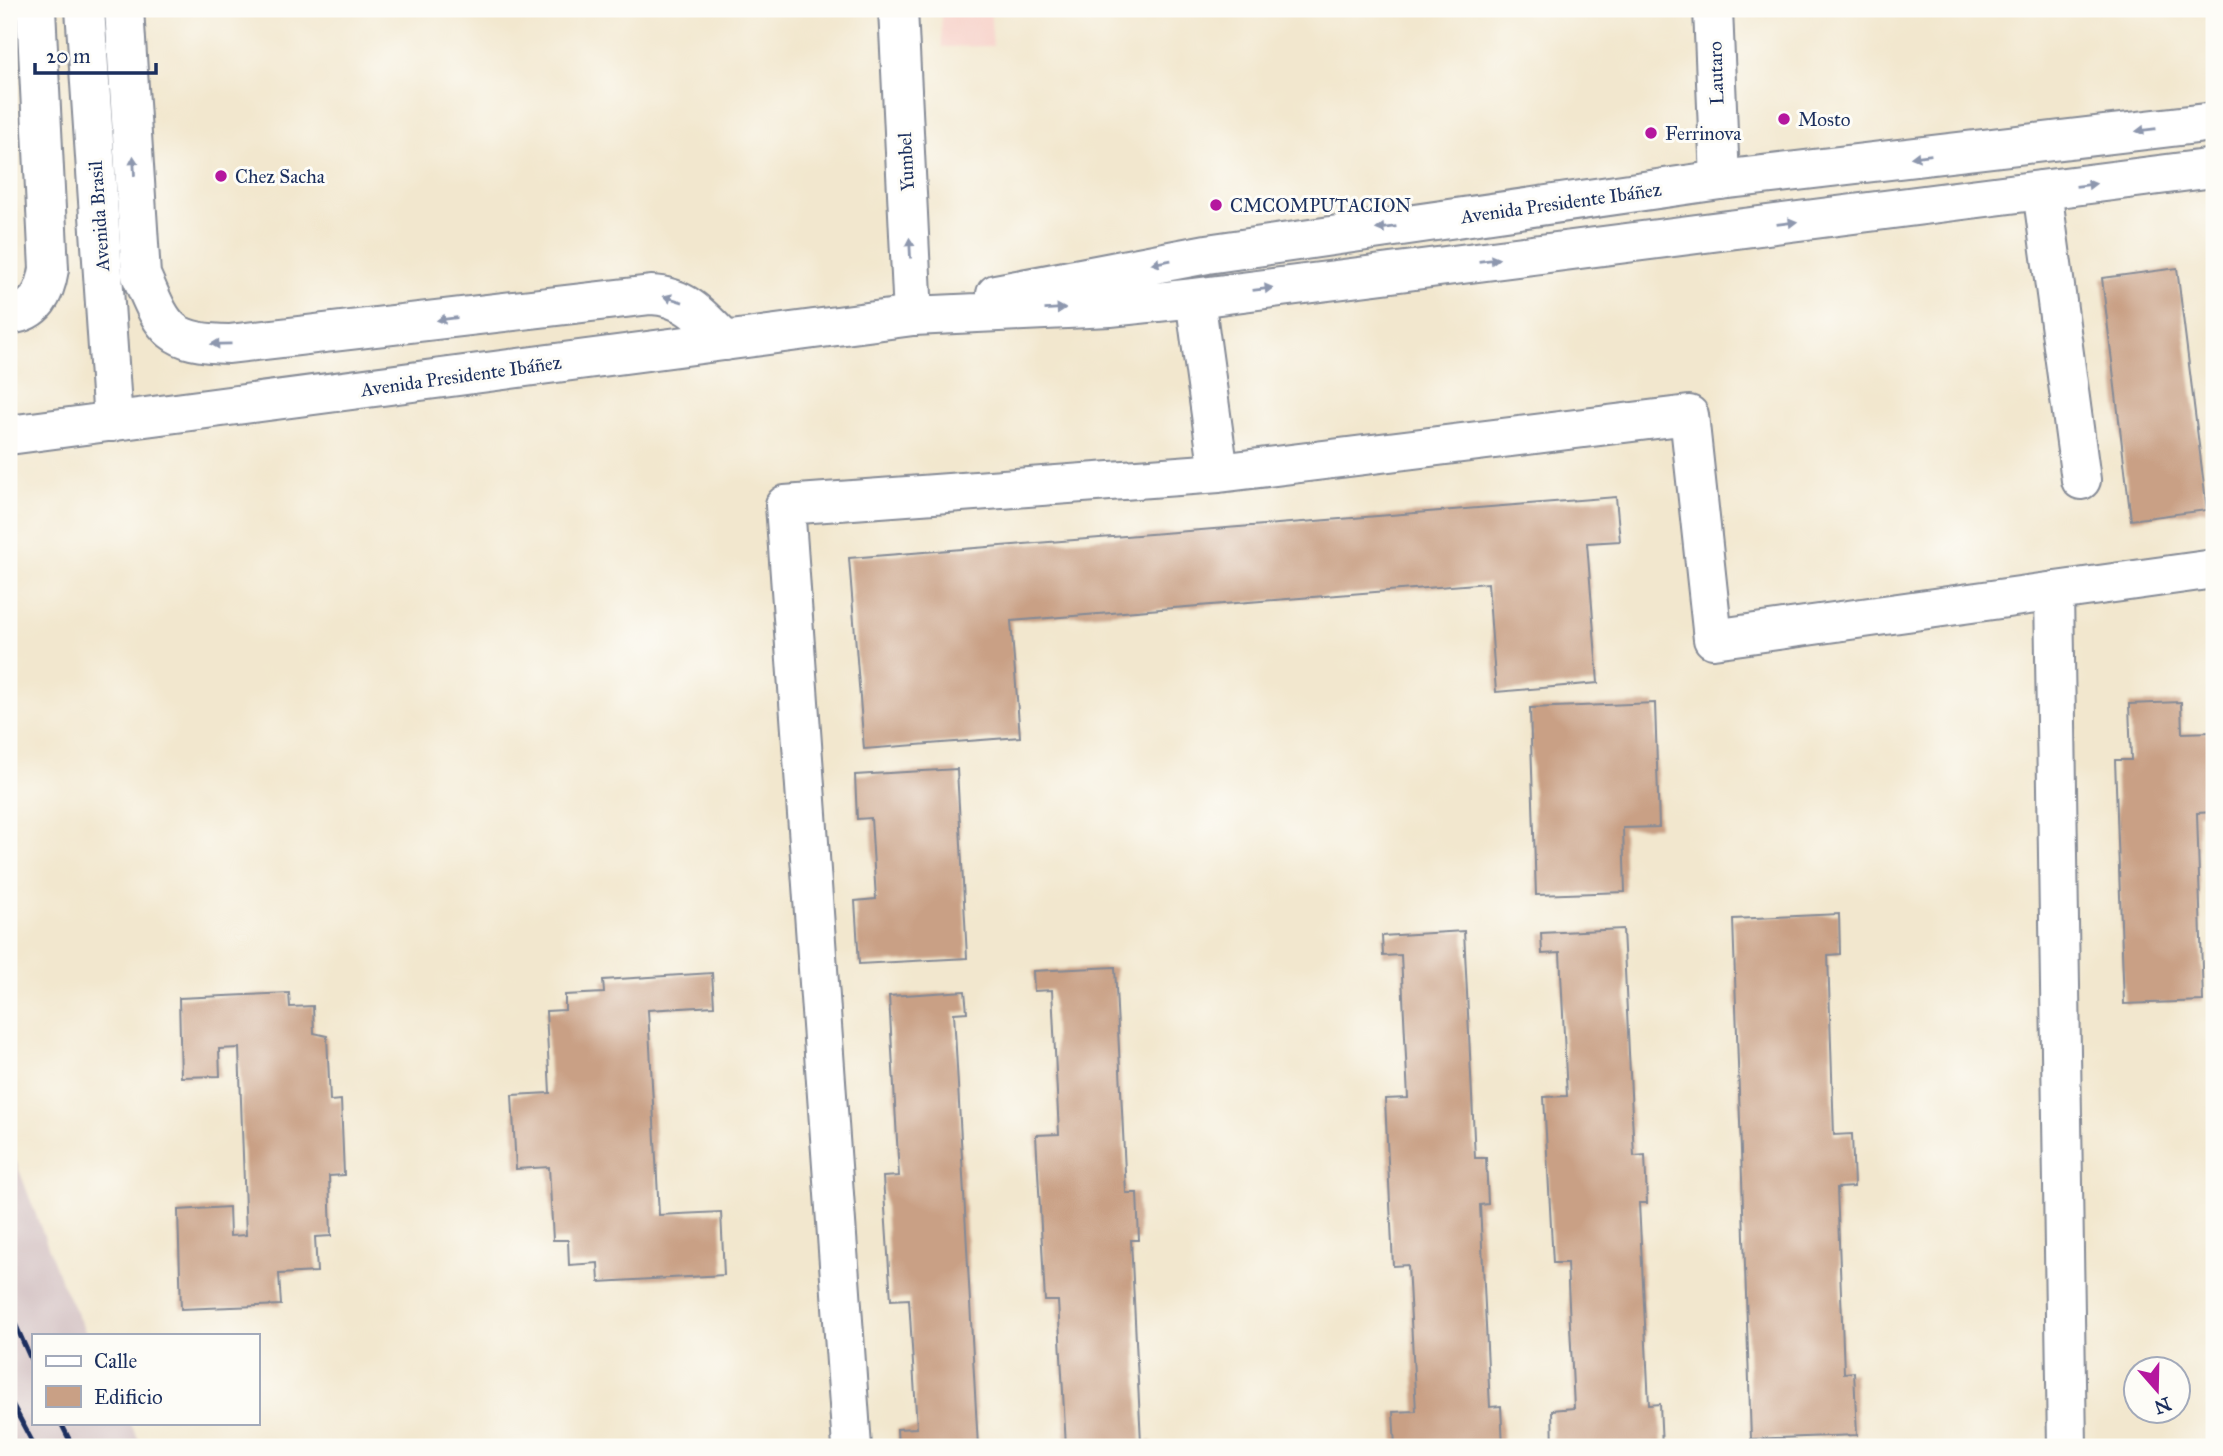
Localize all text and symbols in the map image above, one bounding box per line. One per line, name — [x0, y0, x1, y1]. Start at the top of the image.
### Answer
scale bar — [35, 32, 156, 76]
street label: Lautaro — [1703, 41, 1729, 105]
text: 20 m — [46, 43, 91, 69]
place label: Mosto — [1798, 108, 1851, 131]
marker: Mosto — [1776, 111, 1792, 127]
place label: Ferrinova — [1665, 122, 1742, 145]
one-way arrow — [2135, 124, 2157, 135]
marker: Ferrinova — [1643, 125, 1659, 141]
street label: Yumbel — [893, 131, 919, 192]
one-way arrow — [1909, 151, 1931, 162]
one-way arrow — [128, 155, 139, 177]
street label: Avenida Brasil — [84, 159, 114, 273]
place label: Chez Sacha — [235, 165, 326, 188]
marker: Chez Sacha — [213, 168, 229, 184]
street label: Avenida Presidente Ibáñez — [1458, 177, 1663, 229]
one-way arrow — [2075, 179, 2097, 190]
place label: CMCOMPUTACION — [1230, 194, 1411, 217]
marker: CMCOMPUTACION — [1208, 197, 1224, 213]
one-way arrow — [1777, 217, 1799, 228]
one-way arrow — [1374, 223, 1396, 234]
one-way arrow — [904, 236, 915, 258]
one-way arrow — [1478, 255, 1500, 266]
one-way arrow — [1150, 256, 1172, 267]
one-way arrow — [1252, 283, 1274, 294]
one-way arrow — [662, 294, 683, 304]
one-way arrow — [1044, 304, 1066, 315]
one-way arrow — [436, 313, 458, 324]
one-way arrow — [210, 338, 232, 349]
street label: Avenida Presidente Ibáñez — [358, 350, 563, 402]
legend — [32, 1334, 259, 1424]
text: Calle — [94, 1348, 137, 1374]
north arrow — [2122, 1354, 2192, 1424]
text: Edificio — [94, 1384, 163, 1410]
text: N — [2151, 1392, 2174, 1419]

